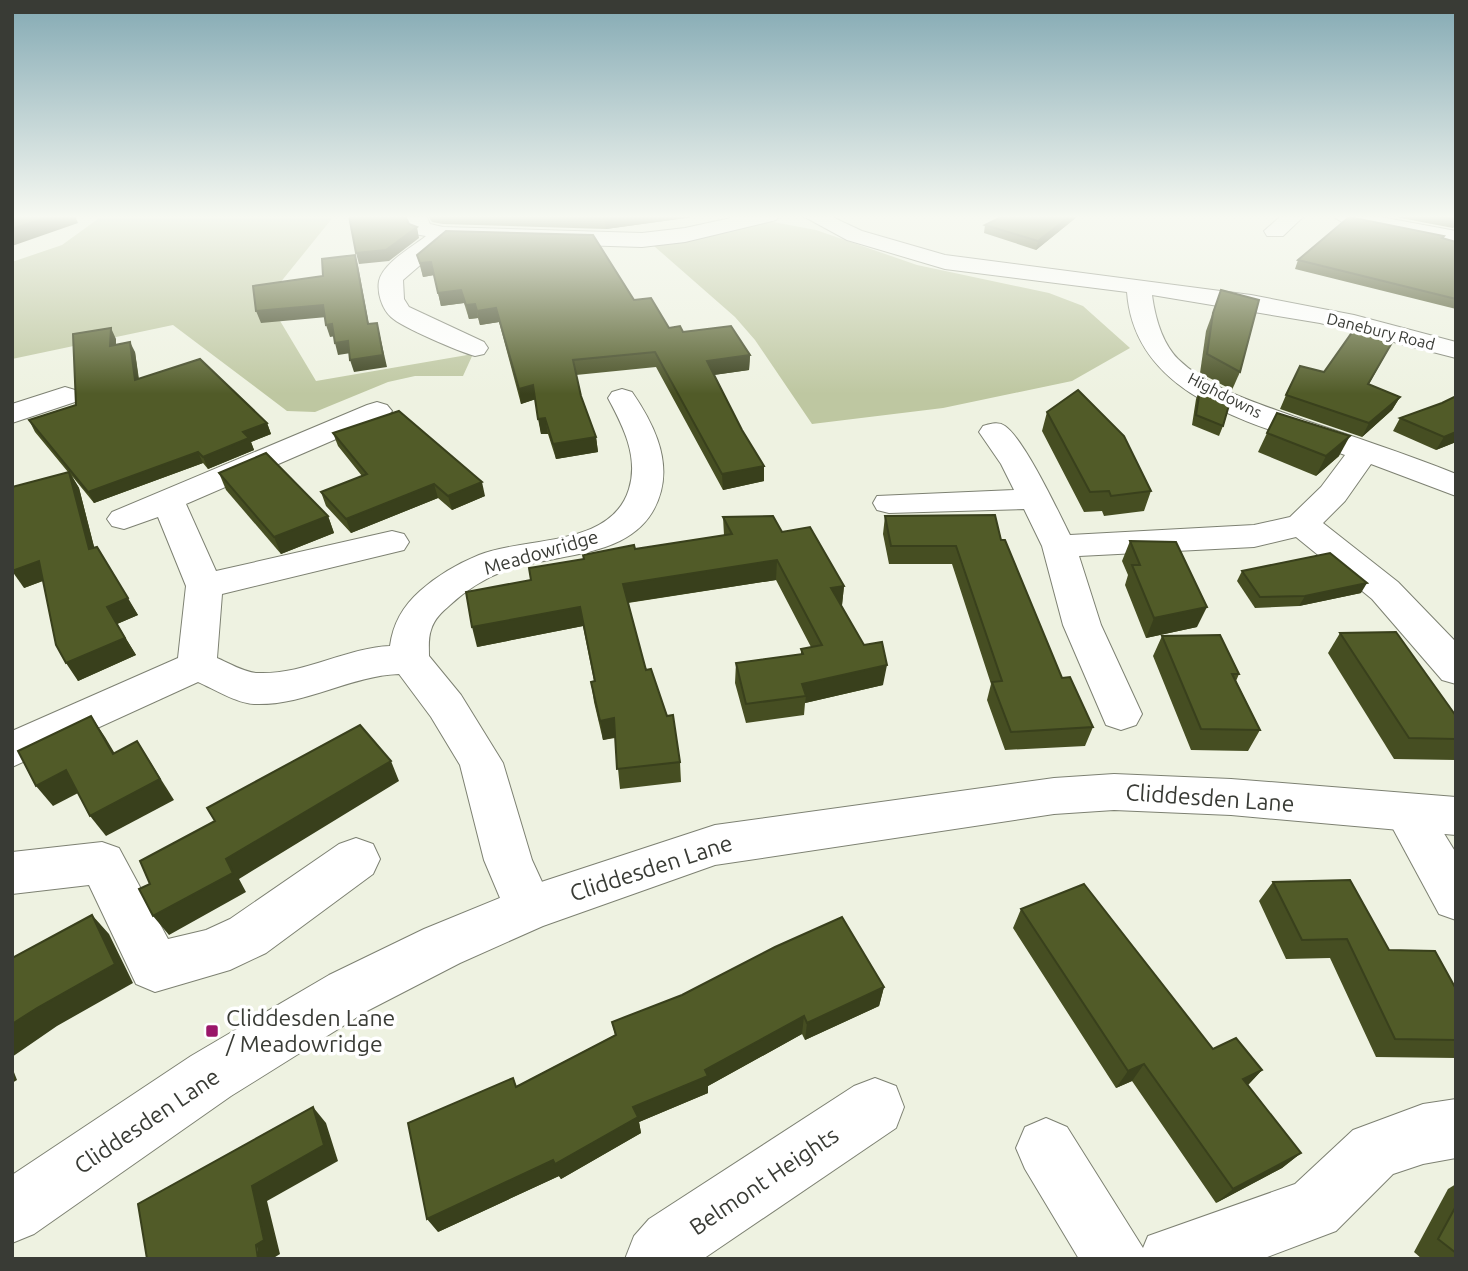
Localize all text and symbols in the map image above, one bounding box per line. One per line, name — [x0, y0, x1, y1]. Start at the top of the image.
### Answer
street label: Danebury Road — [1325, 309, 1437, 353]
street label: Highdowns — [1185, 369, 1265, 421]
street label: Meadowridge — [481, 525, 601, 579]
street label: Cliddesden Lane — [1125, 779, 1295, 816]
street label: Cliddesden Lane — [567, 829, 735, 906]
place label: Cliddesden Lane / Meadowridge — [225, 1005, 395, 1056]
marker: Cliddesden Lane / Meadowridge — [204, 1023, 220, 1039]
street label: Cliddesden Lane — [70, 1063, 224, 1178]
street label: Belmont Heights — [685, 1122, 843, 1240]

